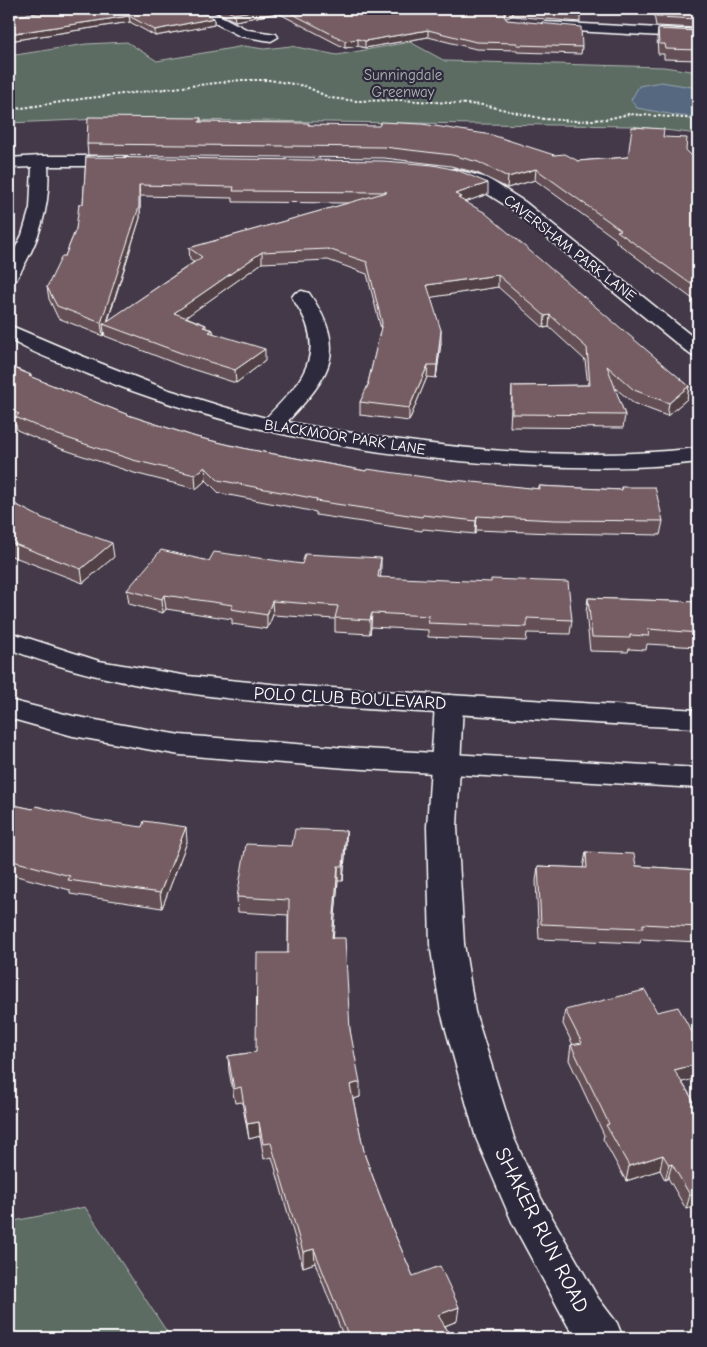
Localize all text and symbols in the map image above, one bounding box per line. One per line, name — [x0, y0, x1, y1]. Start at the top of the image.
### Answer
park label: Sunningdale Greenway — [364, 66, 443, 101]
street label: CAVERSHAM PARK LANE — [500, 191, 640, 305]
street label: BLACKMOOR PARK LANE — [263, 415, 427, 459]
street label: POLO CLUB BOULEVARD — [253, 683, 447, 714]
street label: SHAKER RUN ROAD — [490, 1143, 594, 1317]

